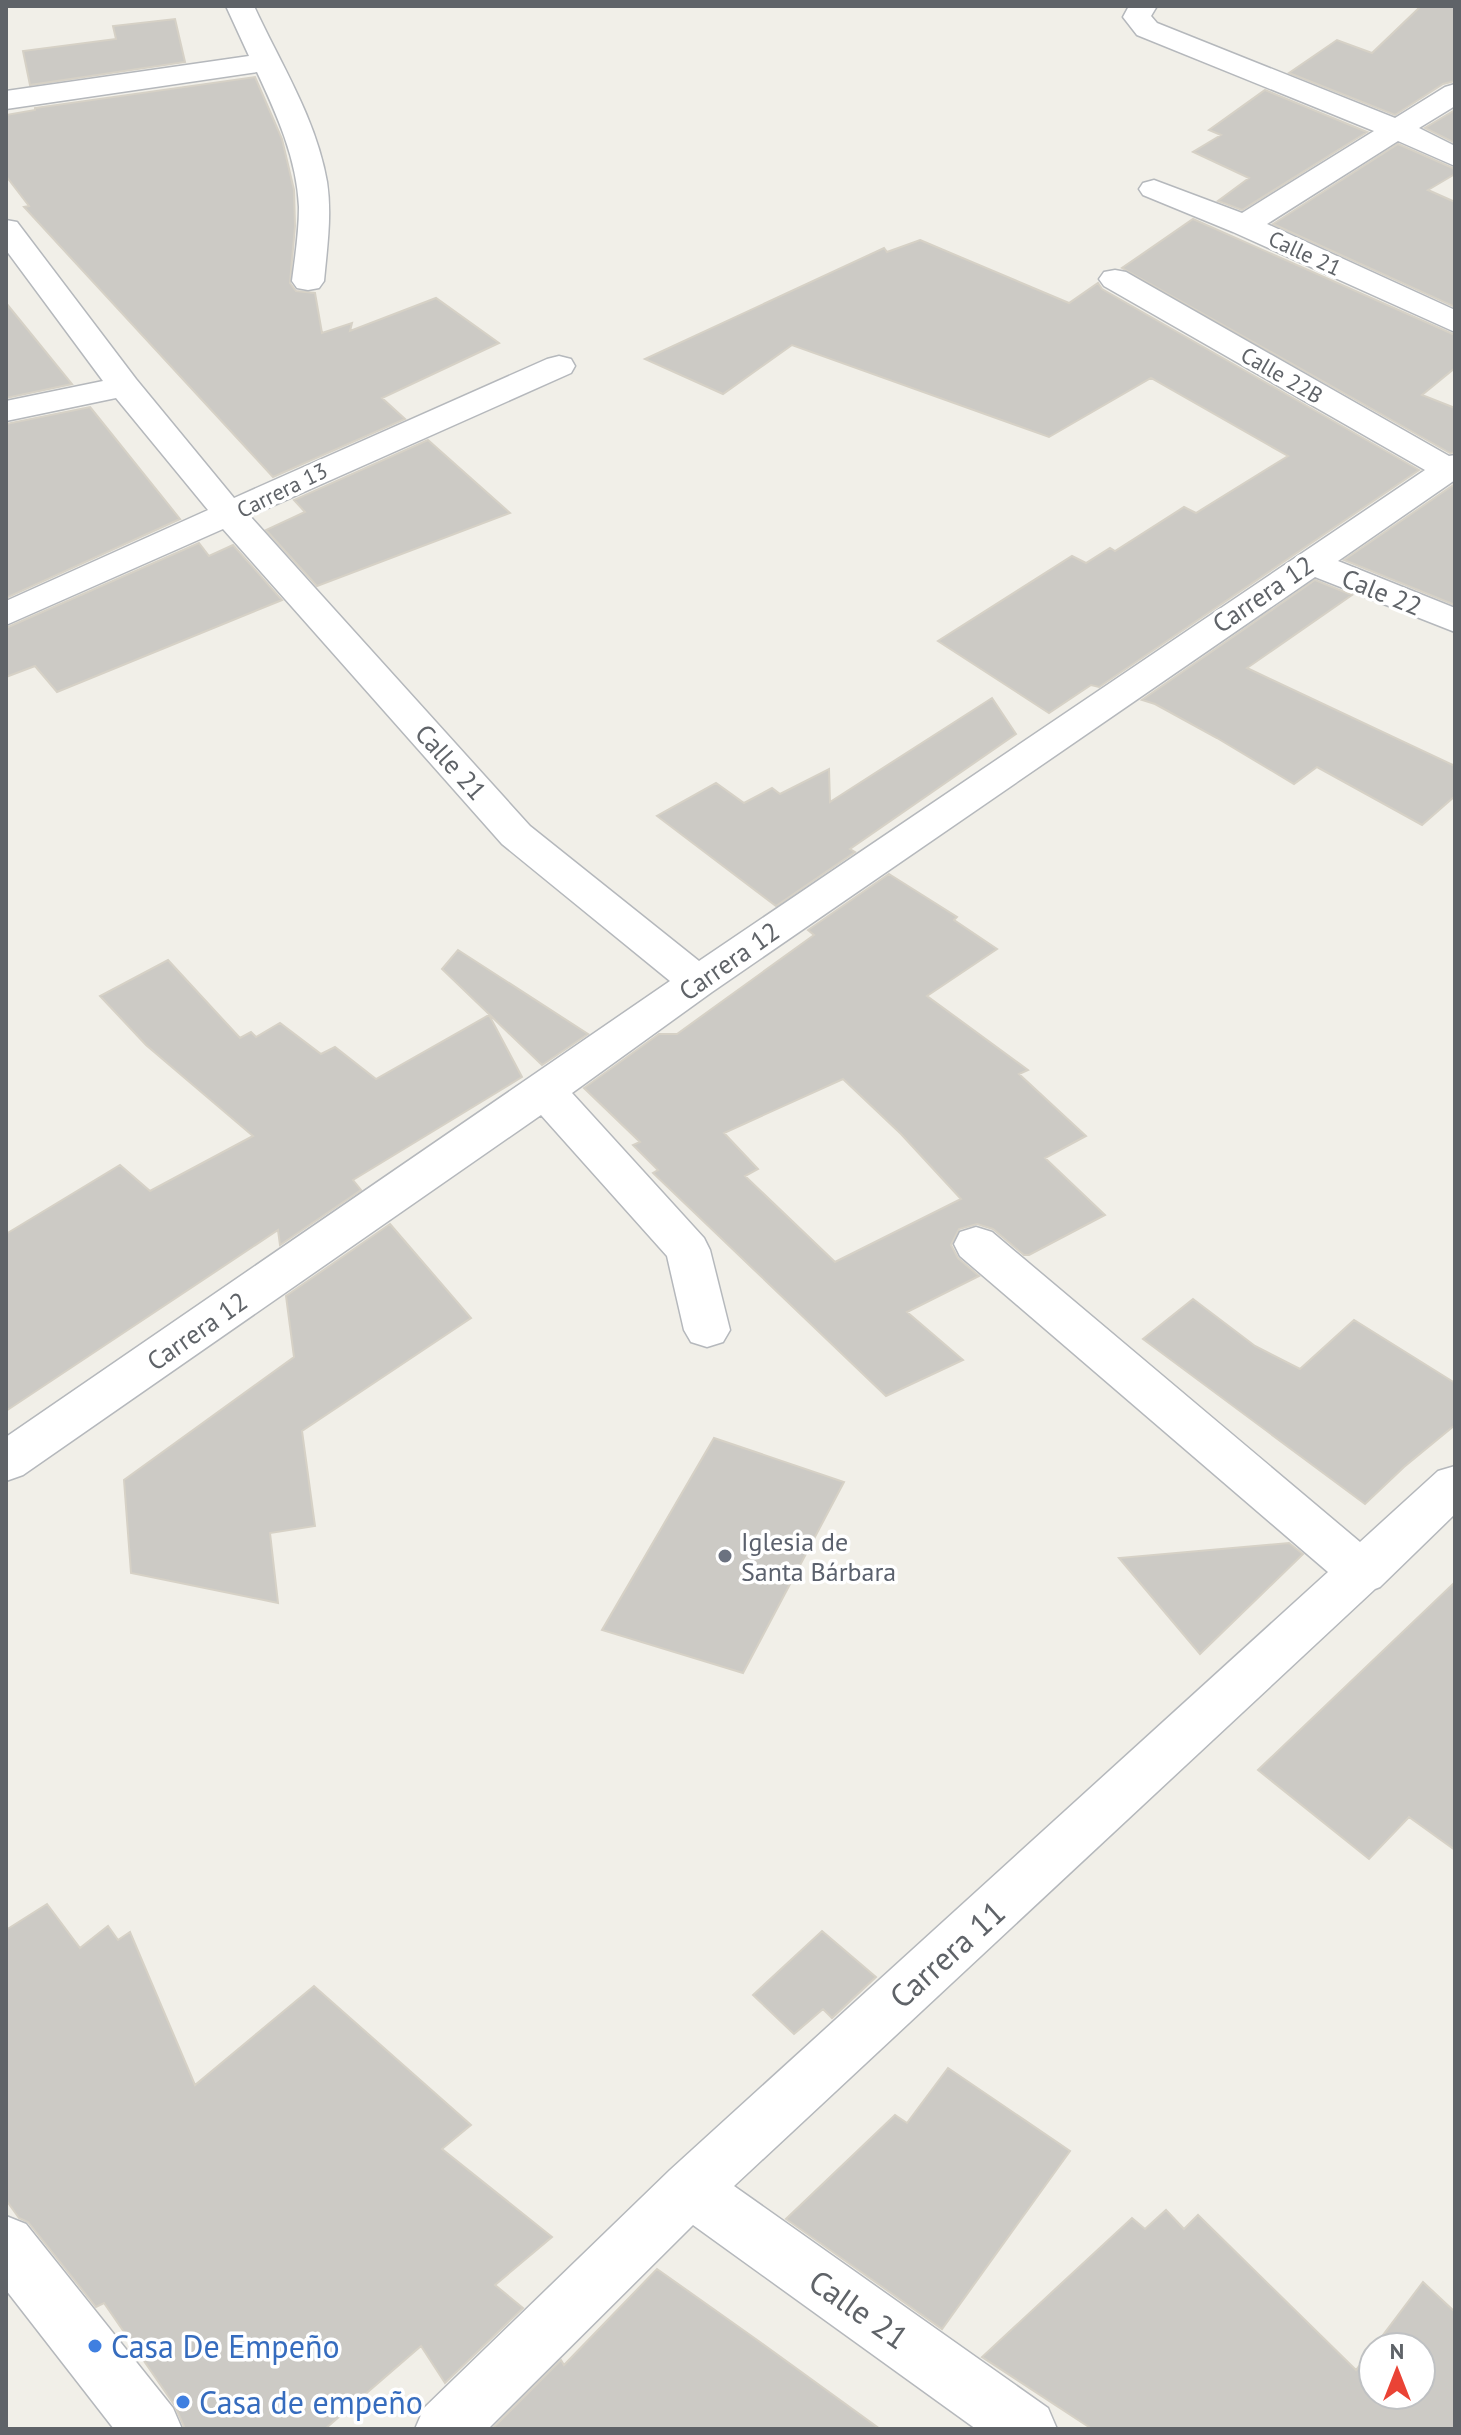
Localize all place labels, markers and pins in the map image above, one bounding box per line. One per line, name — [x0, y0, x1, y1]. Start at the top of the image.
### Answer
place label: Iglesia de Santa Bárbara — [741, 1525, 896, 1588]
marker: Iglesia de Santa Bárbara — [716, 1547, 734, 1565]
place label: Casa De Empeño — [111, 2325, 340, 2367]
marker: Casa De Empeño — [86, 2337, 104, 2355]
place label: Casa de empeño — [199, 2381, 423, 2423]
marker: Casa de empeño — [174, 2393, 192, 2411]

